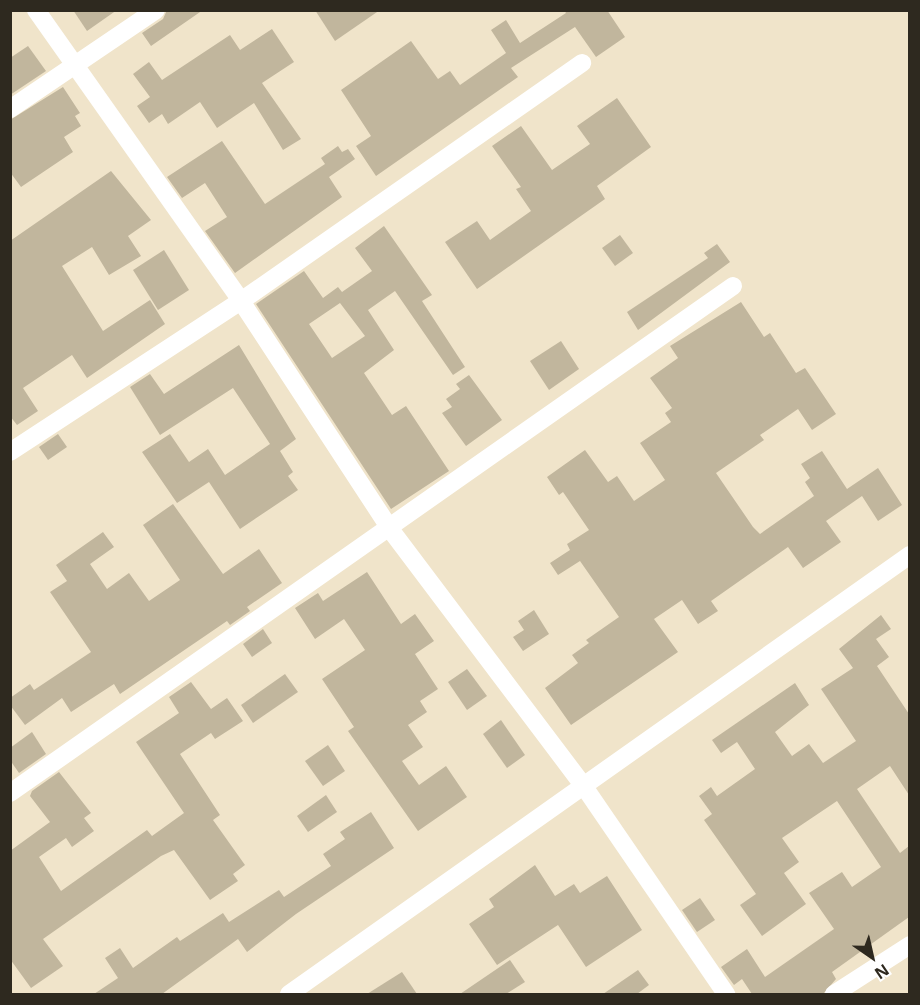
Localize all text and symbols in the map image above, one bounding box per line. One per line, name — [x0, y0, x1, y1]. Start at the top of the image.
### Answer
north arrow — [842, 927, 902, 987]
text: N — [871, 959, 894, 985]

